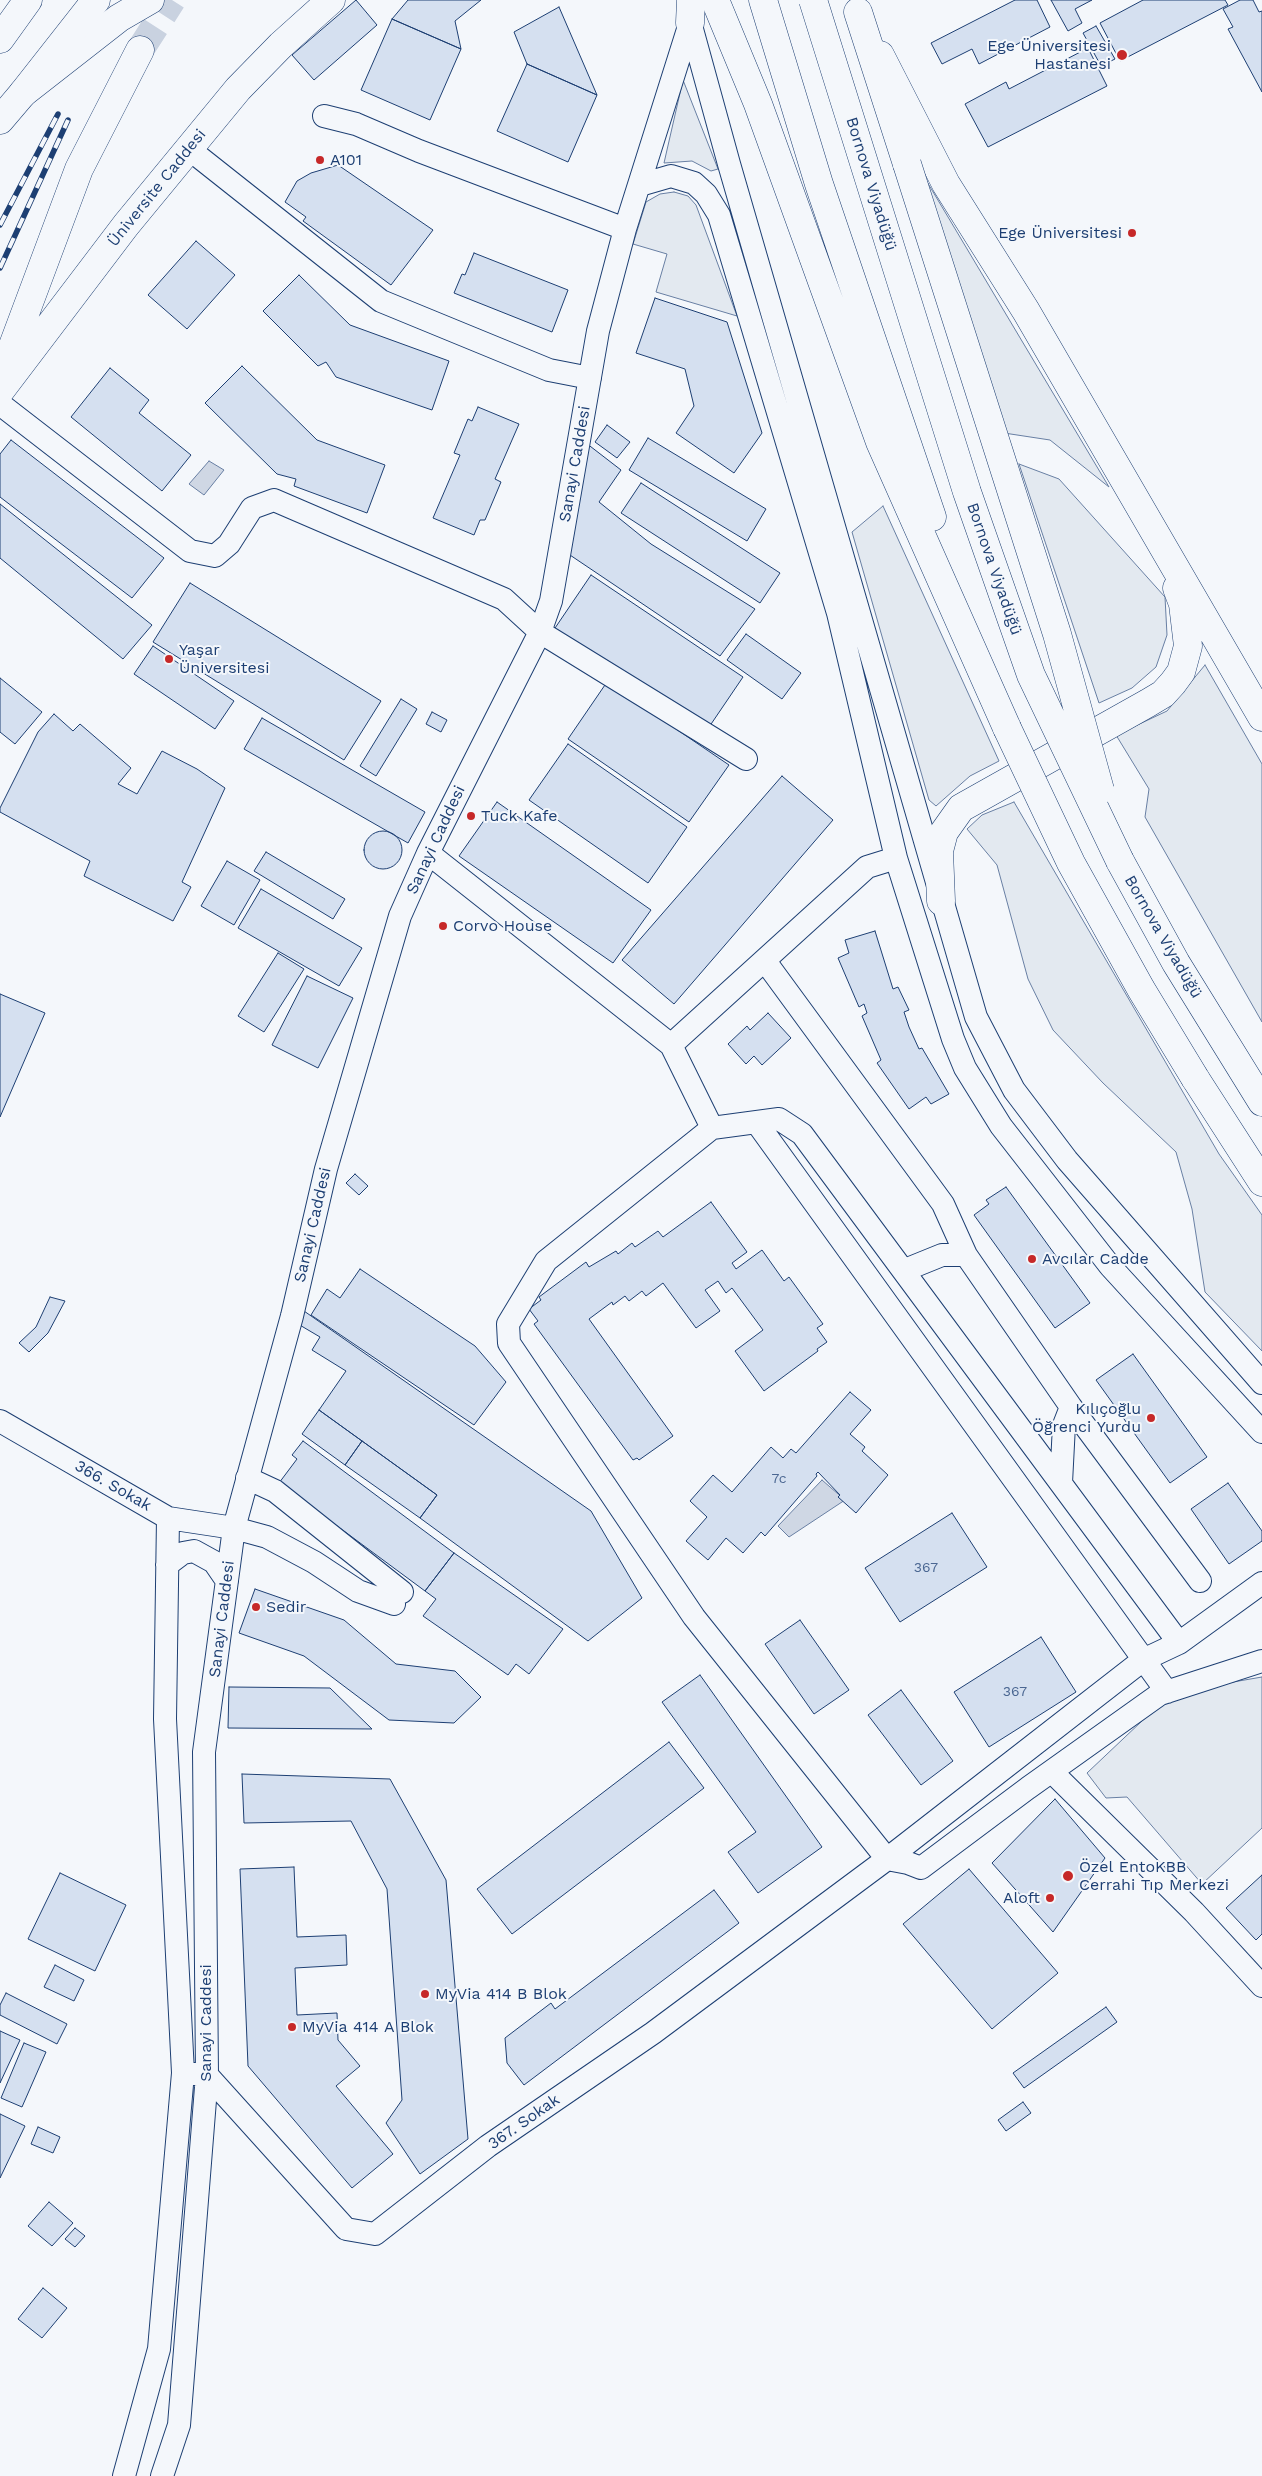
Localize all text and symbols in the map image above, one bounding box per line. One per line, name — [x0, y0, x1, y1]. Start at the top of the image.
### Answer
place label: Ege Üniversitesi Hastanesi — [987, 36, 1111, 74]
marker: Ege Üniversitesi Hastanesi — [1115, 48, 1129, 62]
street label: Bornova Viyadüğü — [842, 115, 900, 253]
street label: Üniversite Caddesi — [104, 126, 210, 250]
place label: A101 — [330, 150, 362, 170]
marker: A101 — [314, 154, 326, 166]
place label: Ege Üniversitesi — [998, 223, 1122, 243]
marker: Ege Üniversitesi — [1126, 227, 1138, 239]
street label: Sanayi Caddesi — [555, 404, 595, 524]
street label: Bornova Viyadüğü — [962, 500, 1026, 638]
place label: Yaşar Üniversitesi — [179, 640, 269, 678]
marker: Yaşar Üniversitesi — [163, 653, 175, 665]
street label: Sanayi Caddesi — [402, 783, 470, 897]
place label: Tuck Kafe — [481, 806, 558, 826]
marker: Tuck Kafe — [465, 810, 477, 822]
street label: Bornova Viyadüğü — [1120, 872, 1206, 1002]
place label: Corvo House — [453, 916, 552, 936]
marker: Corvo House — [437, 920, 449, 932]
street label: Sanayi Caddesi — [290, 1166, 336, 1284]
place label: Avcılar Cadde — [1042, 1249, 1149, 1269]
marker: Avcılar Cadde — [1026, 1253, 1038, 1265]
place label: Kılıçoğlu Öğrenci Yurdu — [1032, 1399, 1141, 1437]
marker: Kılıçoğlu Öğrenci Yurdu — [1145, 1412, 1157, 1424]
street label: 366. Sokak — [71, 1456, 155, 1516]
house number: 7c — [771, 1471, 787, 1487]
street label: Sanayi Caddesi — [205, 1559, 239, 1679]
house number: 367 — [914, 1560, 938, 1576]
place label: Sedir — [266, 1597, 306, 1617]
marker: Sedir — [250, 1601, 262, 1613]
house number: 367 — [1003, 1684, 1027, 1700]
place label: Özel EntoKBB Cerrahi Tıp Merkezi — [1079, 1857, 1229, 1895]
marker: Özel EntoKBB Cerrahi Tıp Merkezi — [1061, 1869, 1075, 1883]
place label: Aloft — [1003, 1888, 1040, 1908]
marker: Aloft — [1044, 1892, 1056, 1904]
street label: Sanayi Caddesi — [196, 1964, 216, 2082]
place label: MyVia 414 B Blok — [435, 1984, 567, 2004]
marker: MyVia 414 B Blok — [419, 1988, 431, 2000]
place label: MyVia 414 A Blok — [302, 2017, 434, 2037]
marker: MyVia 414 A Blok — [286, 2021, 298, 2033]
street label: 367. Sokak — [485, 2090, 563, 2154]

